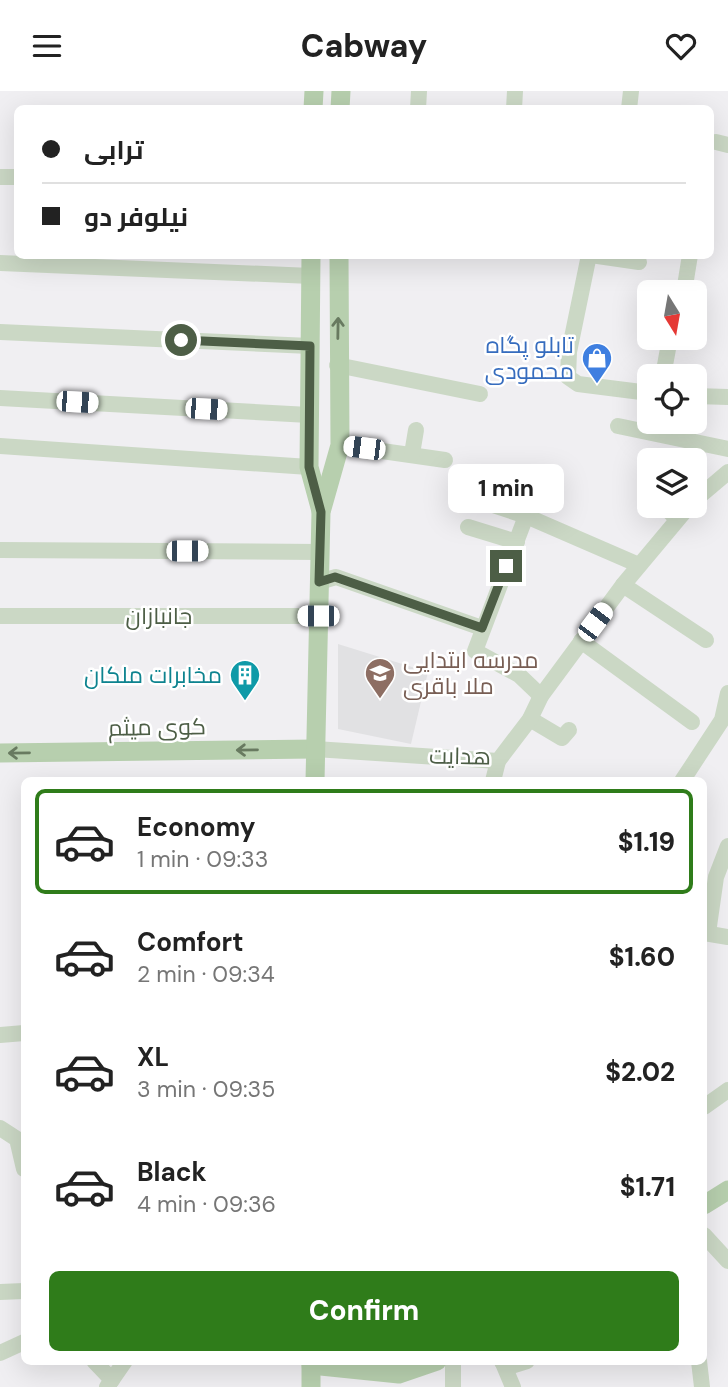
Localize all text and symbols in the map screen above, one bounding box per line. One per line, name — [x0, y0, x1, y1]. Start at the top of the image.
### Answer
text: Cabway — [301, 25, 427, 67]
icon: menu — [28, 27, 66, 65]
icon: heart — [662, 27, 700, 65]
text: ترابی — [84, 133, 143, 167]
text: نیلوفر دو — [84, 200, 188, 234]
north arrow — [637, 280, 707, 350]
map controls — [637, 280, 707, 518]
one-way arrow — [331, 316, 345, 339]
route start — [165, 324, 197, 356]
place label: تابلو پگاه محمودی — [485, 330, 574, 386]
shop icon: تابلو پگاه محمودی — [580, 341, 614, 385]
button: locate — [637, 364, 707, 434]
car — [56, 390, 99, 414]
car — [185, 397, 228, 421]
car — [342, 435, 387, 461]
button: layers — [637, 448, 707, 518]
callout: 1 min — [448, 465, 564, 513]
text: 1 min — [478, 473, 534, 503]
car — [167, 541, 209, 562]
route end — [490, 550, 522, 582]
car — [574, 599, 617, 645]
street label: جانبازان — [126, 601, 192, 631]
car — [298, 606, 340, 627]
place label: مدرسه ابتدایی ملا باقری — [403, 645, 539, 701]
school or university icon: مدرسه ابتدایی ملا باقری — [363, 656, 397, 700]
building icon: مخابرات ملکان — [228, 658, 262, 702]
place label: مخابرات ملکان — [84, 660, 222, 690]
street label: کوی میثم — [108, 711, 206, 744]
street label: هدایت — [429, 740, 491, 772]
one-way arrow — [236, 743, 259, 757]
one-way arrow — [8, 746, 31, 760]
icon: car — [53, 810, 116, 873]
text: Economy — [137, 810, 255, 844]
text: $1.19 — [618, 825, 675, 859]
text: 1 min · 09:33 — [137, 844, 268, 874]
icon: car — [53, 925, 116, 988]
text: Comfort — [137, 925, 243, 959]
text: $1.60 — [609, 940, 675, 974]
text: 2 min · 09:34 — [137, 959, 275, 989]
icon: car — [53, 1040, 116, 1103]
text: XL — [137, 1040, 169, 1074]
text: $2.02 — [605, 1055, 675, 1089]
text: 3 min · 09:35 — [137, 1074, 275, 1104]
icon: car — [53, 1155, 116, 1218]
text: Black — [137, 1155, 207, 1189]
text: $1.71 — [620, 1170, 675, 1204]
text: 4 min · 09:36 — [137, 1189, 276, 1219]
button: Confirm — [49, 1271, 679, 1351]

